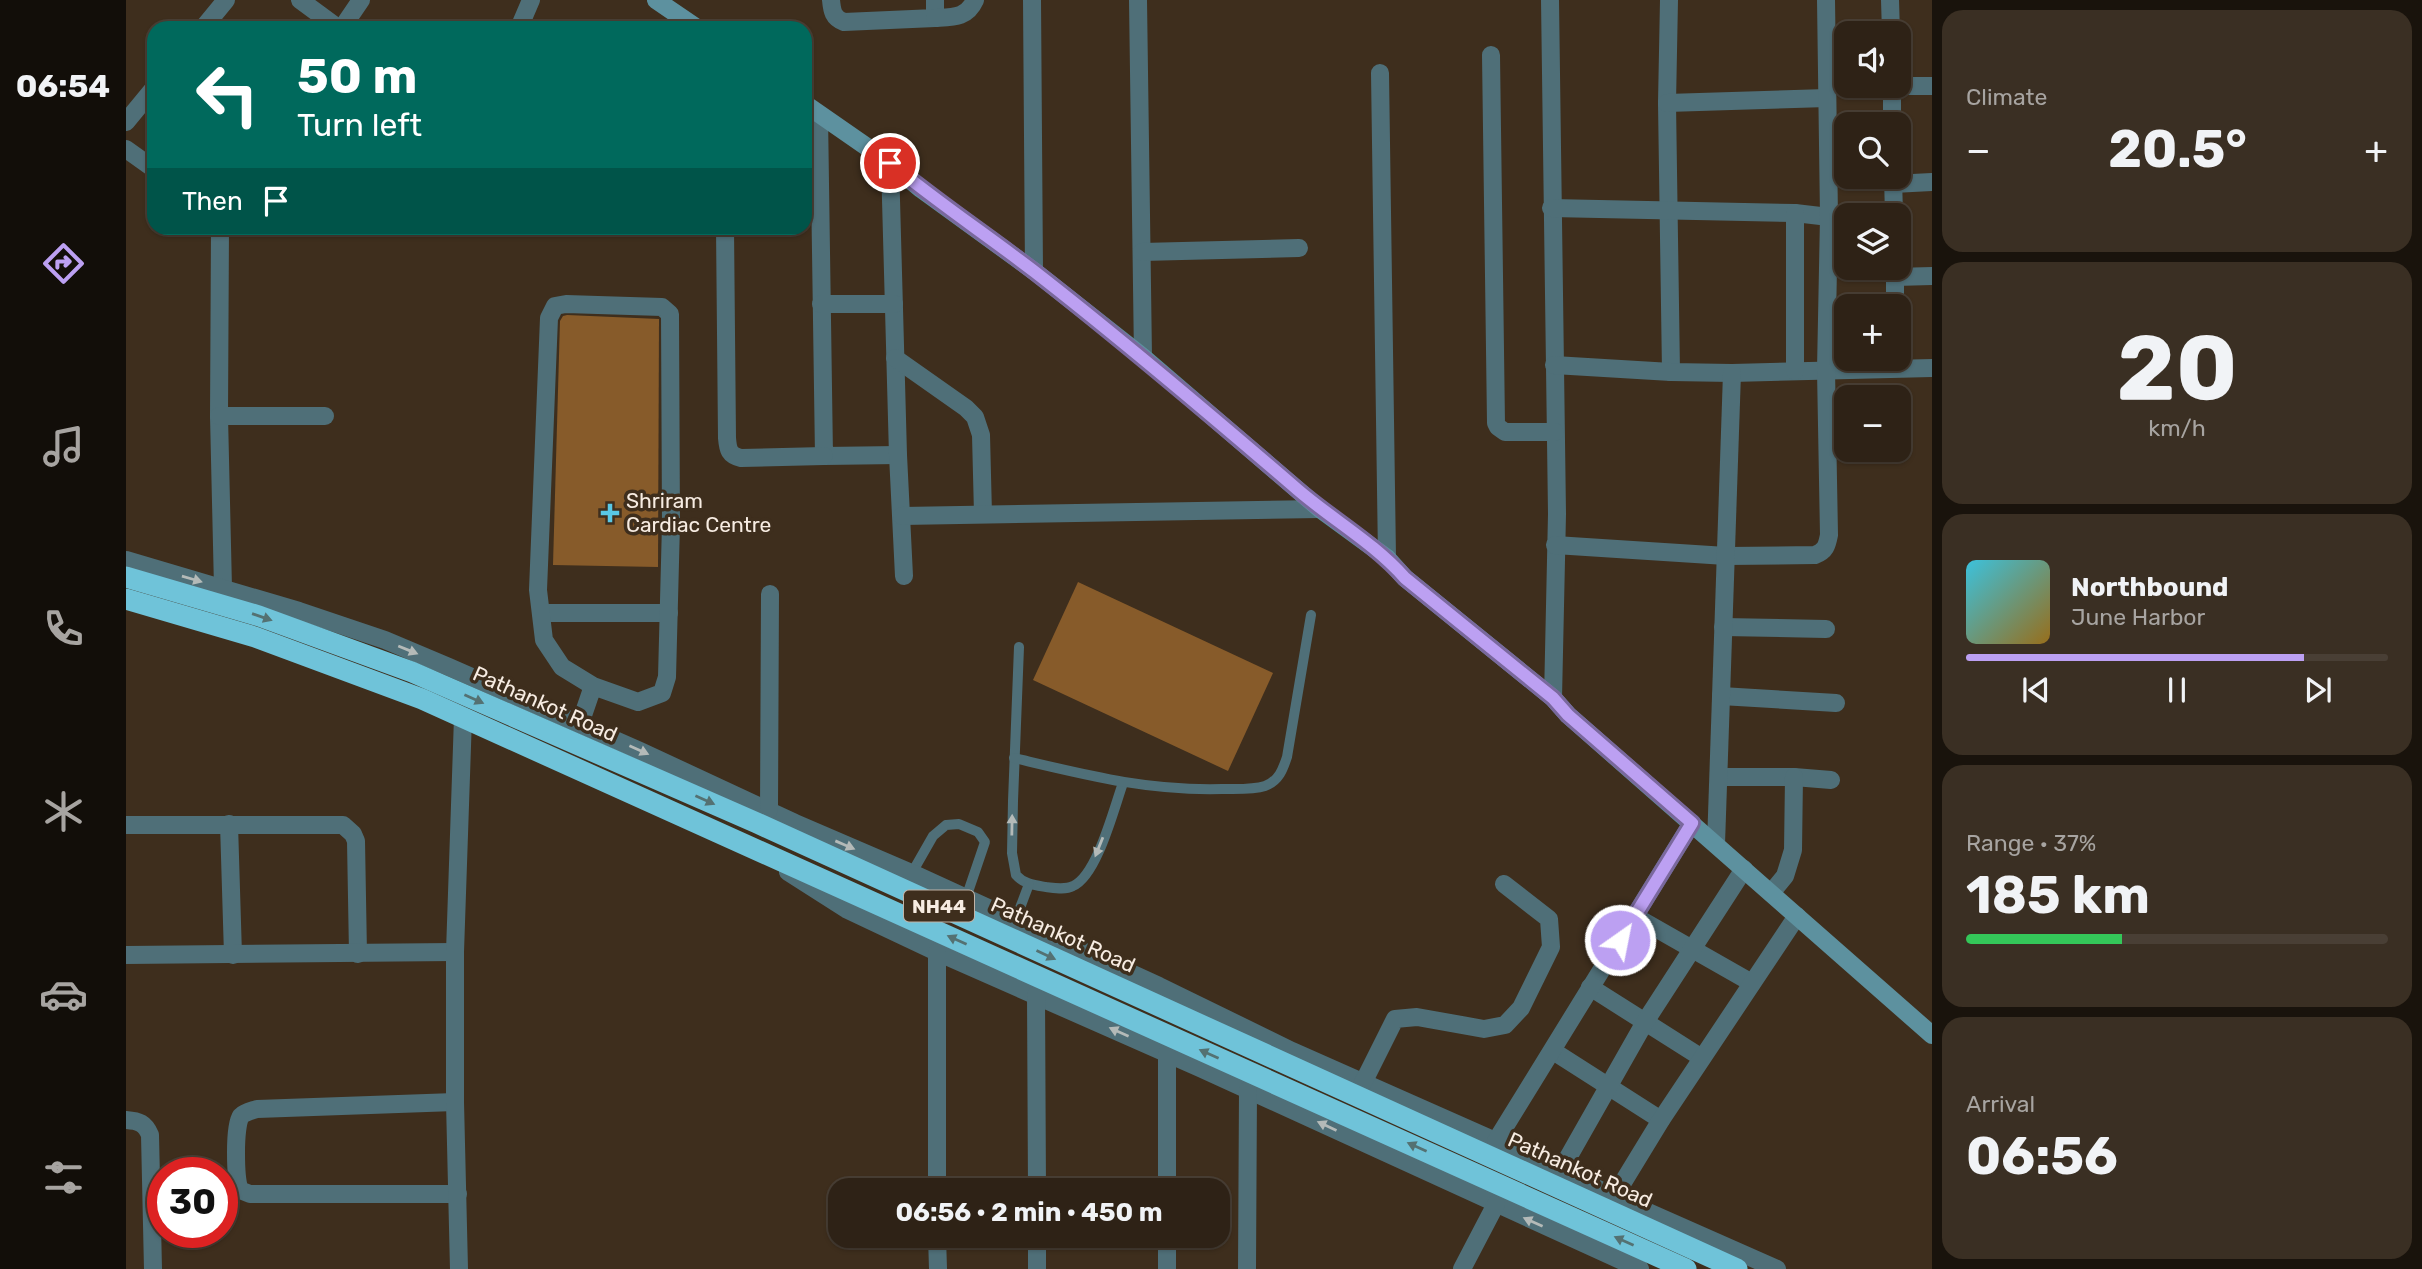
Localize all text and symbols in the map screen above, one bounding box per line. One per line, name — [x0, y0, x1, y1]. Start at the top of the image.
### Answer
map controls — [1834, 21, 1911, 462]
button: sound — [1834, 21, 1911, 98]
text: 50 m — [297, 47, 417, 105]
icon: left — [182, 49, 273, 140]
text: 06:54 — [16, 67, 110, 105]
text: Climate — [1966, 83, 2047, 111]
text: Turn left — [297, 106, 422, 144]
button: search — [1834, 112, 1911, 189]
text: 20.5° — [2108, 118, 2247, 180]
text: − — [1966, 127, 1991, 173]
text: + — [2364, 127, 2388, 173]
pin — [860, 133, 920, 193]
icon: arrive — [871, 144, 909, 182]
icon: arrive — [257, 182, 295, 220]
text: Then — [182, 186, 243, 217]
button: layers — [1834, 203, 1911, 280]
icon: directions — [39, 239, 88, 288]
button: + — [1834, 294, 1911, 371]
text: 20 — [2116, 314, 2238, 422]
button: − — [1834, 385, 1911, 462]
text: km/h — [2148, 414, 2206, 442]
icon: music — [39, 422, 88, 471]
place label: Shriram Cardiac Centre — [626, 488, 771, 537]
marker: Shriram Cardiac Centre — [600, 503, 620, 523]
text: Northbound — [2071, 572, 2229, 603]
one-way arrow — [181, 574, 202, 584]
text: June Harbor — [2071, 603, 2205, 631]
icon: phone — [39, 604, 88, 653]
one-way arrow — [252, 612, 273, 623]
one-way arrow — [397, 644, 418, 655]
street label: Pathankot Road — [469, 661, 621, 747]
icon: previous — [2017, 671, 2055, 709]
icon: pause — [2158, 671, 2196, 709]
icon: next — [2299, 671, 2337, 709]
one-way arrow — [464, 693, 484, 705]
one-way arrow — [629, 744, 649, 756]
icon: climate — [39, 787, 88, 836]
one-way arrow — [695, 794, 715, 806]
one-way arrow — [1007, 813, 1018, 835]
text: Range · 37% — [1966, 829, 2096, 857]
one-way arrow — [1094, 837, 1105, 858]
one-way arrow — [835, 840, 856, 851]
text: 185 km — [1966, 864, 2150, 926]
road number: NH44 — [904, 890, 974, 922]
street label: Pathankot Road — [987, 892, 1139, 978]
position arrow — [1583, 903, 1657, 977]
one-way arrow — [947, 934, 967, 946]
one-way arrow — [1036, 949, 1056, 960]
icon: car — [39, 970, 88, 1019]
one-way arrow — [1109, 1026, 1130, 1037]
one-way arrow — [1199, 1048, 1220, 1059]
text: Arrival — [1966, 1090, 2035, 1118]
one-way arrow — [1317, 1120, 1337, 1132]
text: 06:56 — [1966, 1125, 2118, 1187]
street label: Pathankot Road — [1504, 1127, 1656, 1213]
one-way arrow — [1407, 1141, 1427, 1153]
icon: filters — [39, 1153, 88, 1202]
speed limit sign: 30 — [147, 1157, 238, 1248]
text: 06:56 · 2 min · 450 m — [895, 1197, 1163, 1228]
one-way arrow — [1523, 1216, 1543, 1228]
one-way arrow — [1614, 1235, 1634, 1247]

